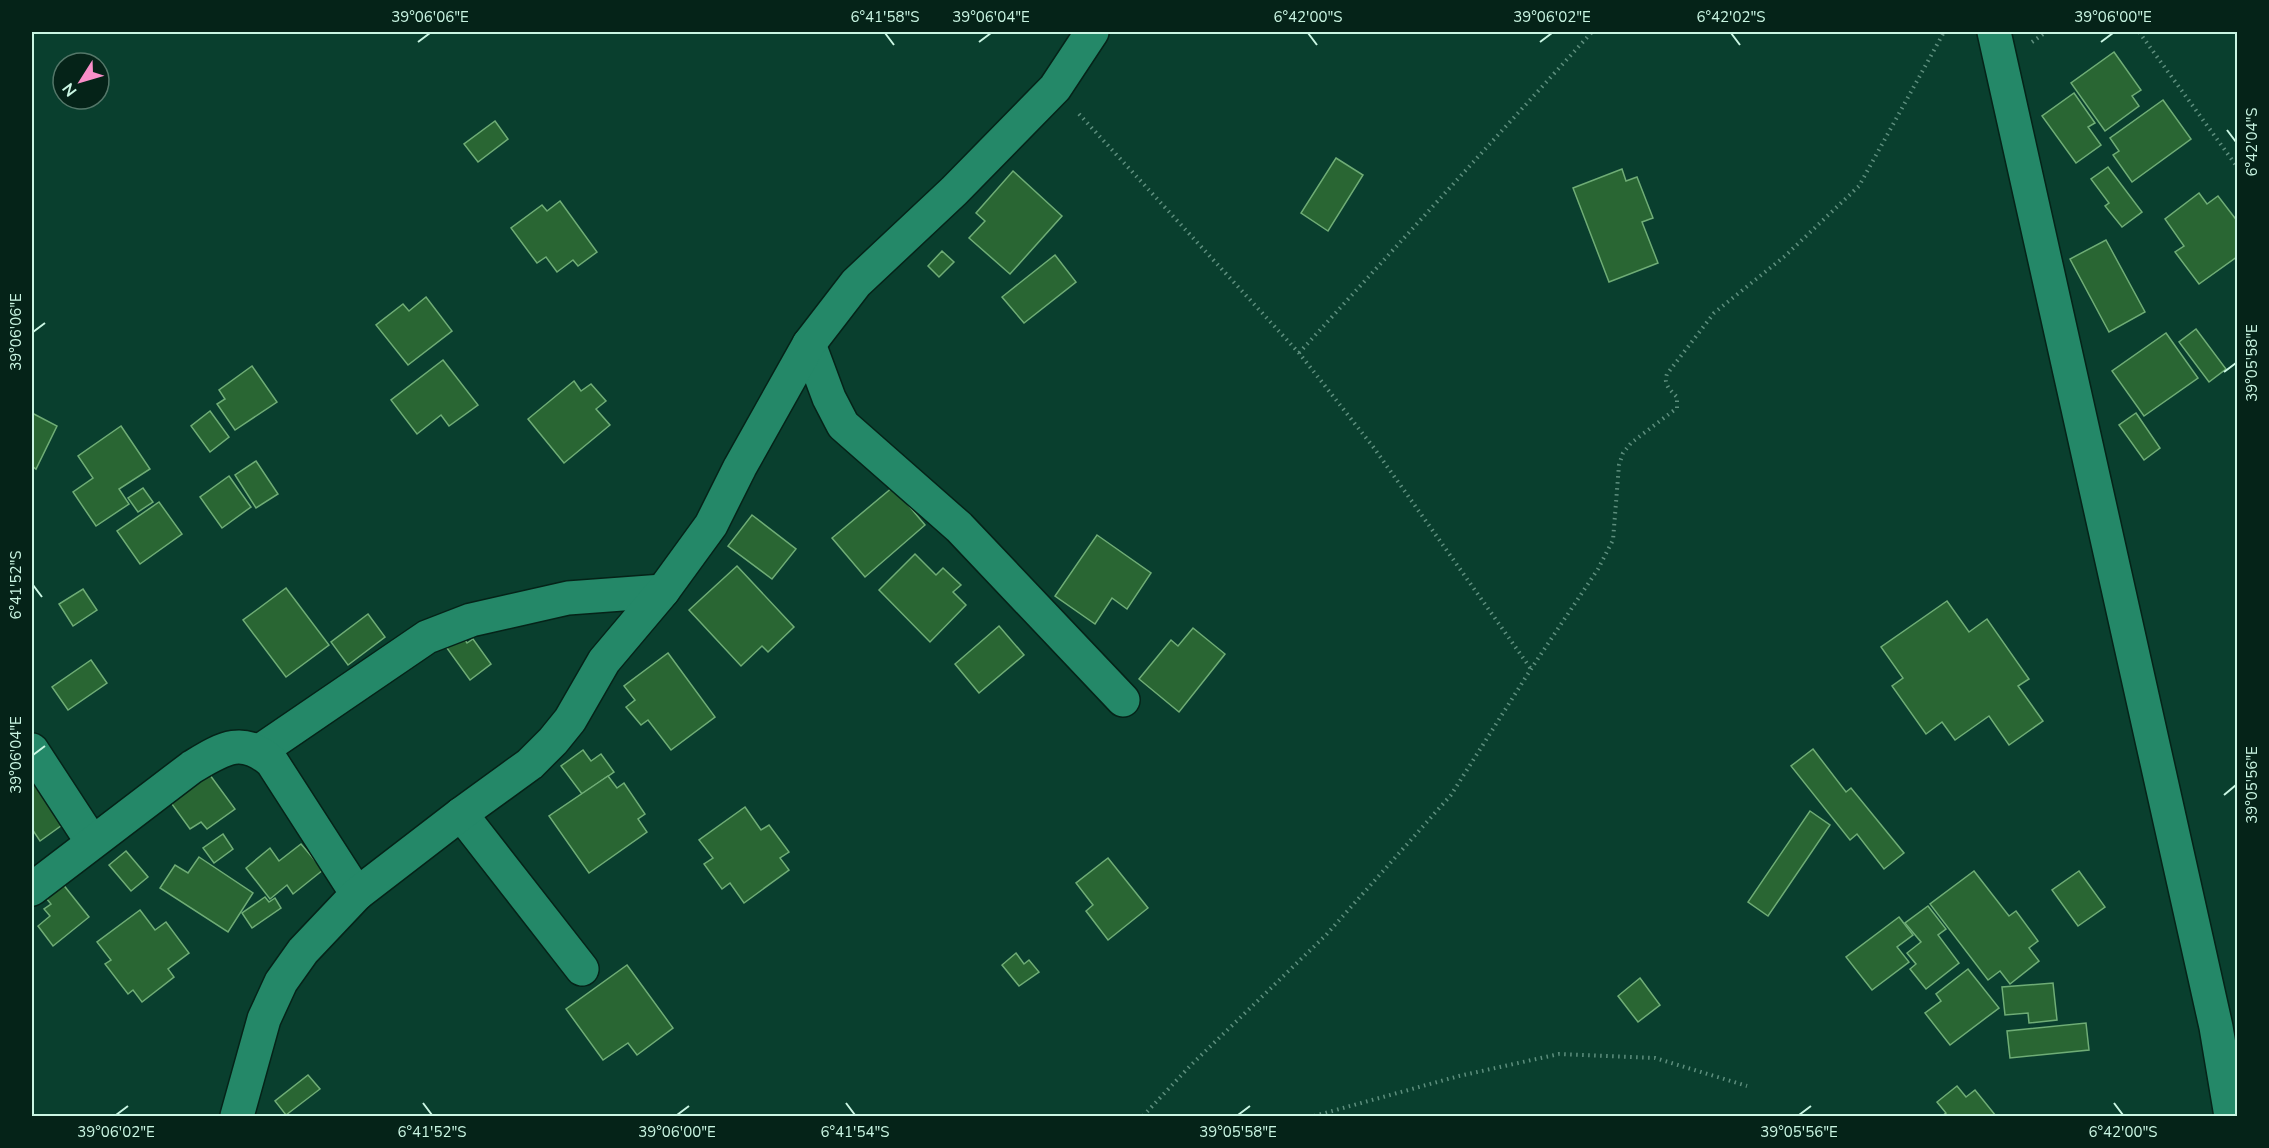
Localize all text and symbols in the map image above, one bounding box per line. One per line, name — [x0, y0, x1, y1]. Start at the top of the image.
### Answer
text: 39°06'06"E — [391, 7, 469, 27]
text: 6°41'58"S — [851, 7, 919, 27]
text: 39°06'04"E — [952, 7, 1030, 27]
text: 6°42'00"S — [1274, 7, 1342, 27]
text: 39°06'02"E — [1513, 7, 1591, 27]
text: 6°42'02"S — [1697, 7, 1765, 27]
text: 39°06'00"E — [2074, 7, 2152, 27]
north arrow — [51, 51, 111, 111]
text: N — [57, 78, 82, 101]
text: 6°42'04"S — [2242, 108, 2262, 176]
text: 39°06'06"E — [6, 293, 26, 371]
text: 39°05'58"E — [2242, 324, 2262, 402]
text: 6°41'52"S — [6, 551, 26, 619]
text: 39°06'04"E — [6, 716, 26, 794]
text: 39°05'56"E — [2242, 746, 2262, 824]
text: 39°06'02"E — [77, 1122, 155, 1142]
text: 6°41'52"S — [398, 1122, 466, 1142]
text: 39°06'00"E — [638, 1122, 716, 1142]
text: 6°41'54"S — [821, 1122, 889, 1142]
text: 39°05'58"E — [1199, 1122, 1277, 1142]
text: 39°05'56"E — [1760, 1122, 1838, 1142]
text: 6°42'00"S — [2089, 1122, 2157, 1142]

